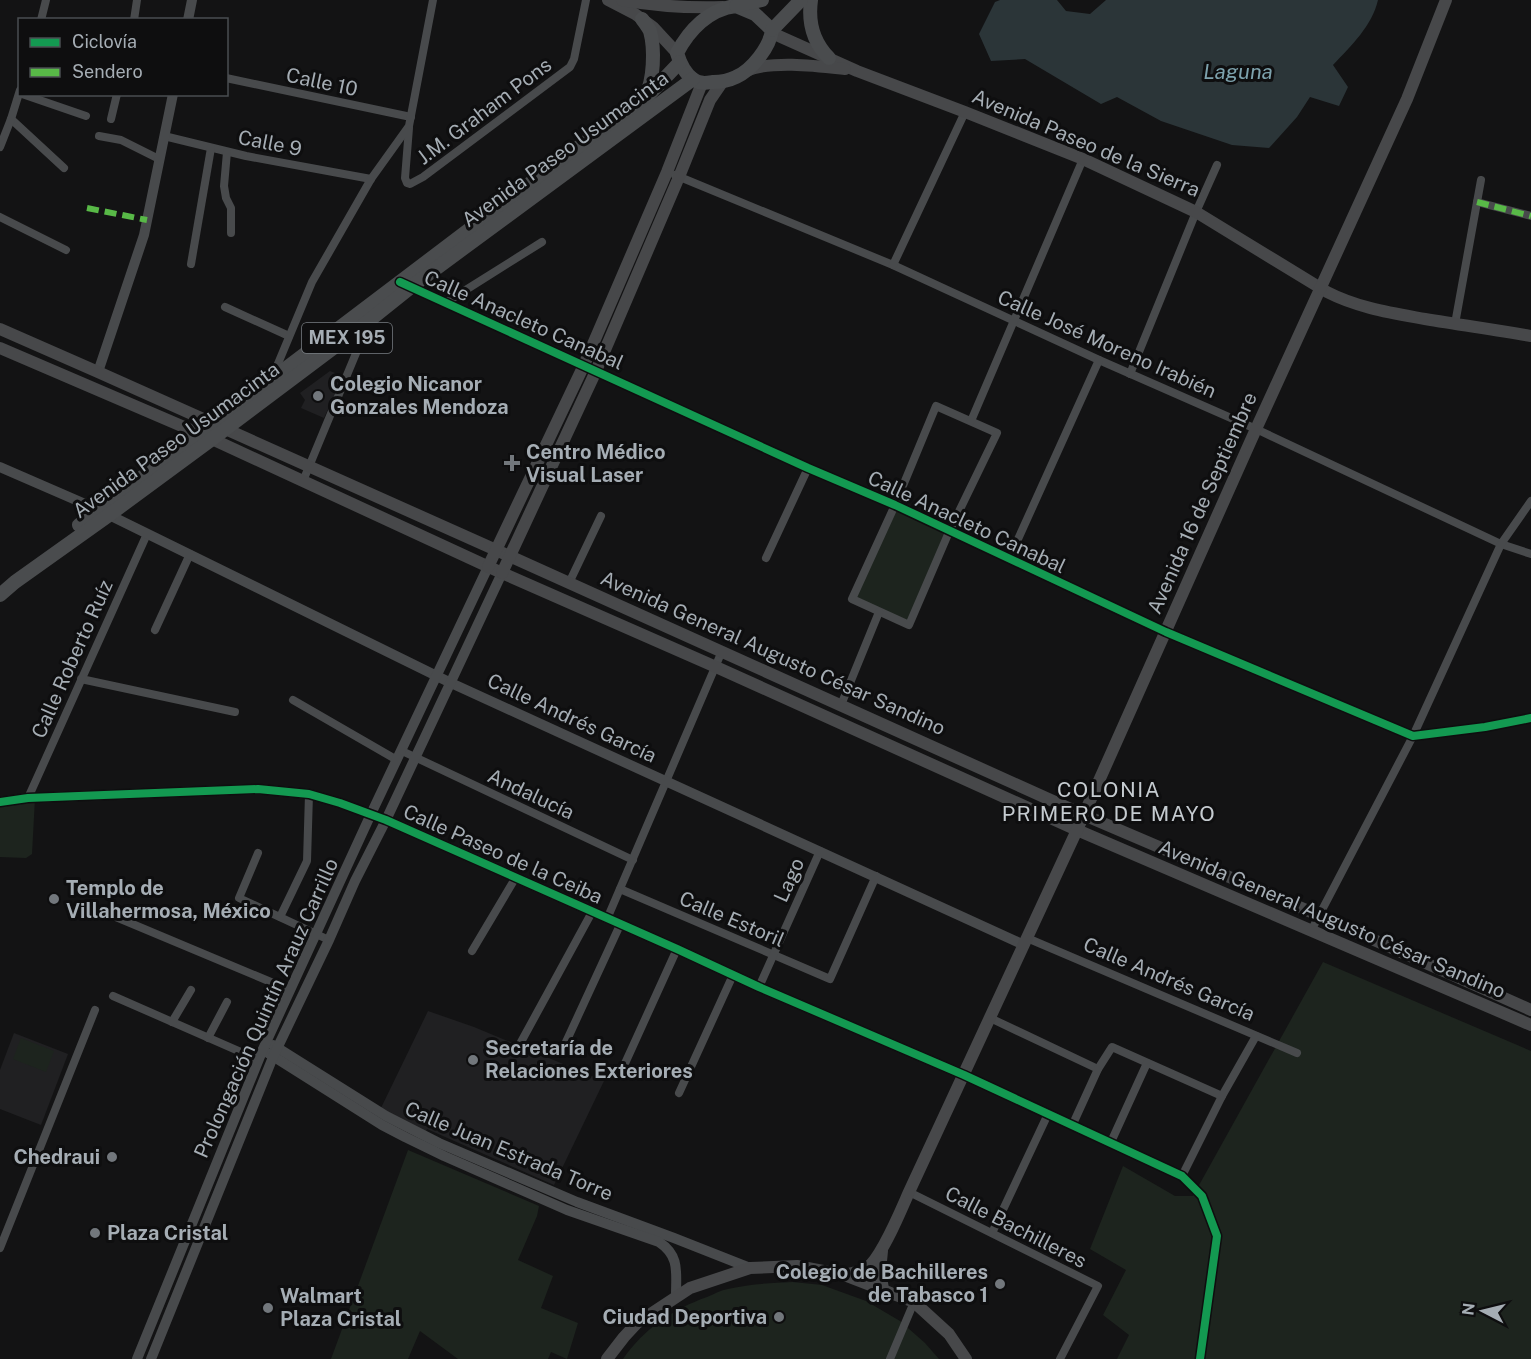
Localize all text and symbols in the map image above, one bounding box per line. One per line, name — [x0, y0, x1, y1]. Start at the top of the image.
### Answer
legend — [18, 18, 228, 96]
text: Ciclovía — [72, 31, 137, 52]
street label: J.M. Graham Pons — [412, 53, 556, 169]
water label: Laguna — [1203, 59, 1273, 84]
text: Sendero — [72, 61, 143, 82]
street label: Calle 10 — [284, 63, 360, 101]
street label: Avenida Paseo Usumacinta — [457, 66, 673, 232]
street label: Avenida Paseo de la Sierra — [968, 84, 1204, 202]
street label: Calle 9 — [236, 125, 304, 161]
street label: Calle Anacleto Canabal — [421, 265, 627, 375]
street label: Calle José Moreno Irabién — [994, 285, 1220, 403]
road number: MEX 195 — [302, 323, 392, 353]
street label: Avenida Paseo Usumacinta — [68, 357, 284, 523]
place label: Colegio Nicanor Gonzales Mendoza — [330, 372, 509, 419]
street label: Avenida 16 de Septiembre — [1142, 388, 1262, 618]
marker: Colegio Nicanor Gonzales Mendoza — [311, 389, 325, 403]
place label: Centro Médico Visual Laser — [526, 440, 666, 487]
marker: Centro Médico Visual Laser — [503, 454, 521, 472]
street label: Calle Anacleto Canabal — [864, 466, 1070, 578]
street label: Avenida General Augusto César Sandino — [597, 566, 949, 740]
street label: Calle Roberto Ruíz — [26, 576, 118, 742]
street label: Calle Andrés García — [484, 668, 660, 768]
street label: Andalucía — [484, 764, 578, 824]
district label: COLONIA PRIMERO DE MAYO — [1002, 777, 1216, 826]
street label: Calle Paseo de la Ceiba — [400, 799, 606, 909]
street label: Avenida General Augusto César Sandino — [1155, 835, 1509, 1003]
street label: Prolongación Quintín Arauz Carrillo — [189, 854, 343, 1162]
street label: Lago — [769, 854, 809, 906]
place label: Templo de Villahermosa, México — [66, 876, 271, 923]
street label: Calle Estoril — [676, 886, 788, 952]
marker: Templo de Villahermosa, México — [47, 892, 61, 906]
street label: Calle Andrés García — [1080, 932, 1258, 1026]
place label: Secretaría de Relaciones Exteriores — [485, 1036, 693, 1083]
marker: Secretaría de Relaciones Exteriores — [466, 1053, 480, 1067]
street label: Calle Juan Estrada Torre — [401, 1096, 617, 1206]
place label: Chedraui — [13, 1145, 100, 1169]
marker: Chedraui — [105, 1150, 119, 1164]
street label: Calle Bachilleres — [941, 1181, 1091, 1273]
place label: Plaza Cristal — [107, 1221, 228, 1245]
marker: Plaza Cristal — [88, 1226, 102, 1240]
place label: Colegio de Bachilleres de Tabasco 1 — [776, 1260, 988, 1307]
marker: Colegio de Bachilleres de Tabasco 1 — [993, 1277, 1007, 1291]
north arrow — [1453, 1281, 1513, 1341]
place label: Walmart Plaza Cristal — [280, 1284, 401, 1331]
marker: Walmart Plaza Cristal — [261, 1301, 275, 1315]
text: N — [1458, 1302, 1479, 1317]
place label: Ciudad Deportiva — [602, 1305, 767, 1329]
marker: Ciudad Deportiva — [772, 1310, 786, 1324]

